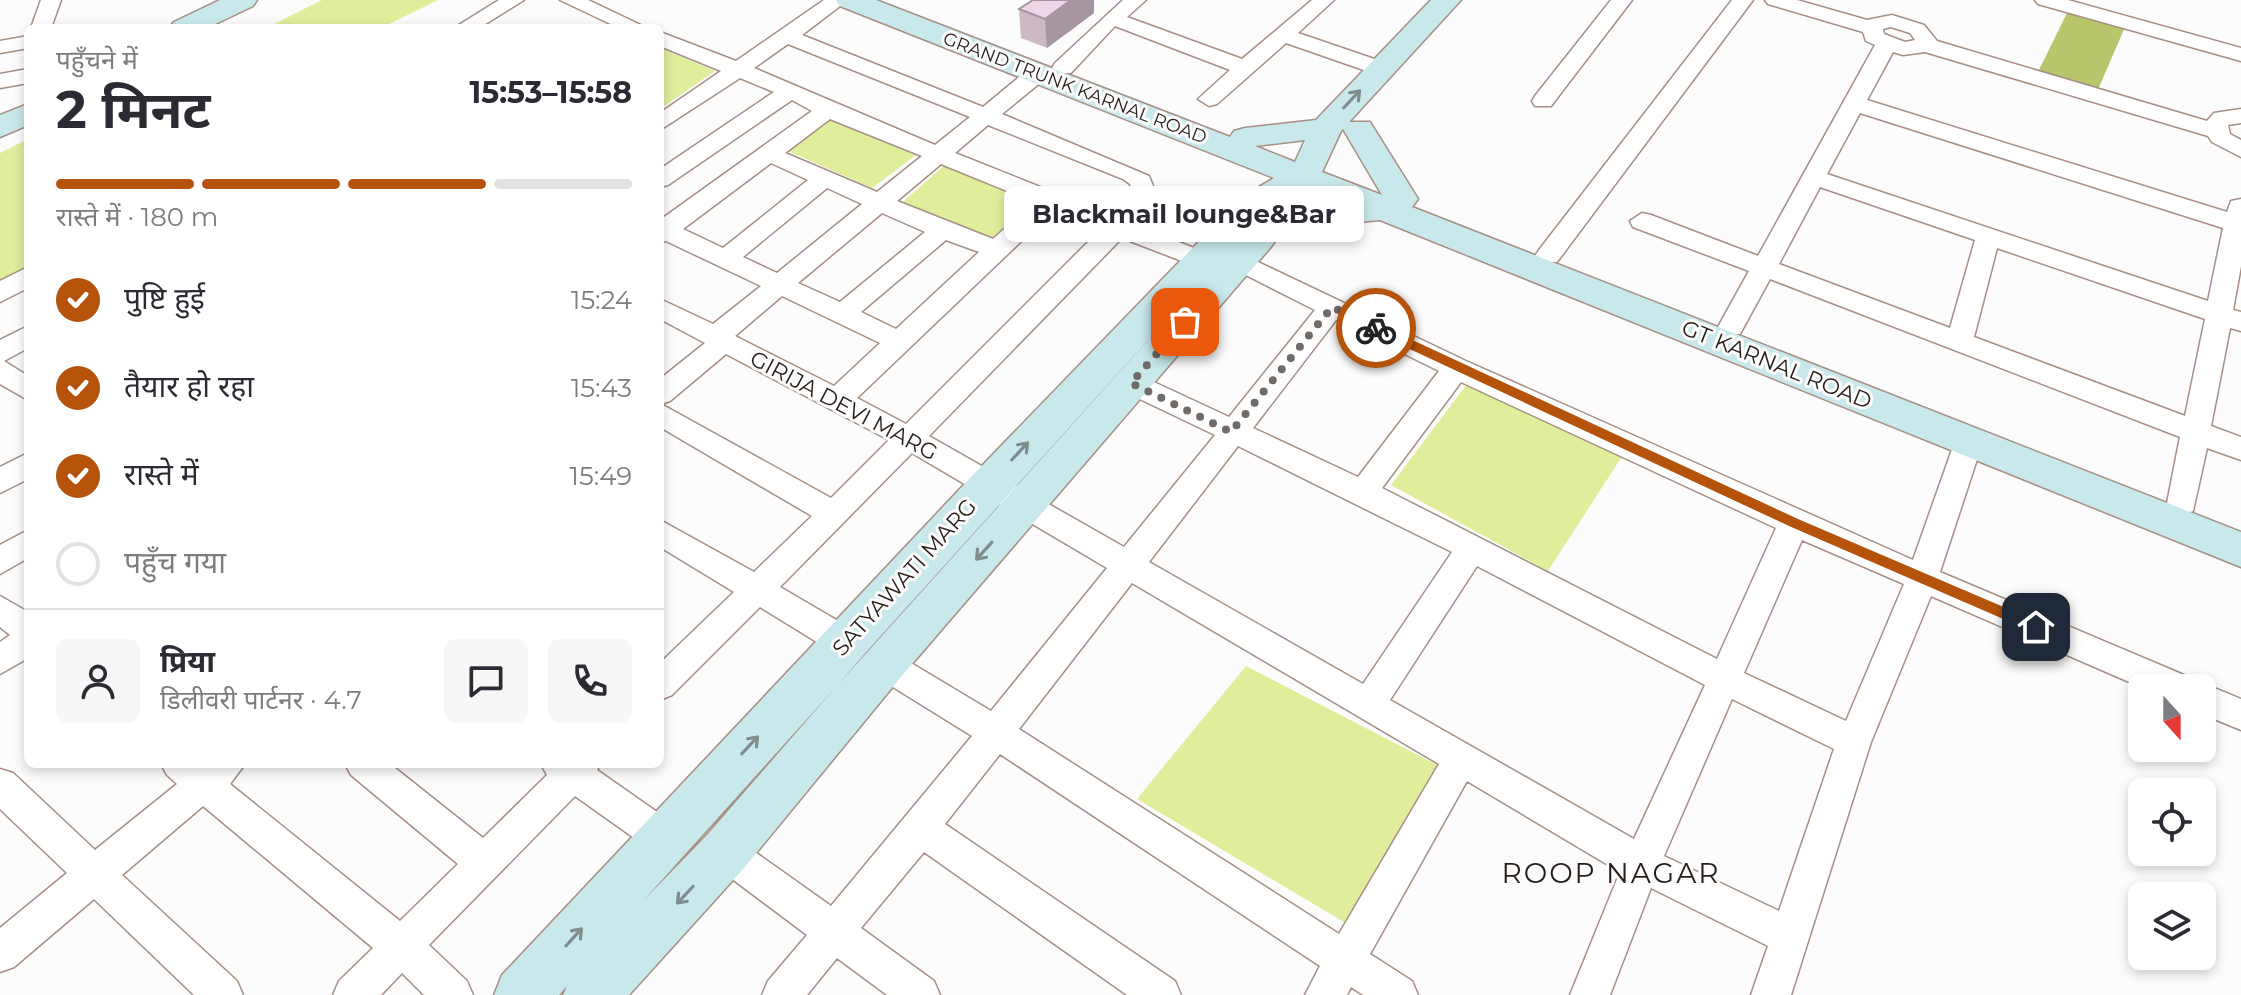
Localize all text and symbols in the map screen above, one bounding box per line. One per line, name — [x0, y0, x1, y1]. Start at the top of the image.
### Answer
street label: GRAND TRUNK KARNAL ROAD — [940, 27, 1210, 149]
text: पहुँचने में — [56, 44, 138, 76]
text: 15:53–15:58 — [470, 74, 632, 111]
text: 2 मिनट — [56, 78, 211, 141]
one-way arrow — [1343, 90, 1361, 110]
callout: Blackmail lounge&Bar — [1005, 186, 1365, 242]
text: Blackmail lounge&Bar — [1032, 198, 1336, 230]
text: रास्ते में · 180 m — [56, 201, 218, 233]
icon: check — [56, 278, 100, 322]
text: पुष्टि हुई — [124, 280, 205, 317]
text: 15:24 — [571, 284, 632, 316]
pin — [1151, 288, 1219, 356]
courier — [1336, 288, 1416, 368]
icon: bag — [1163, 300, 1207, 344]
icon: bike — [1354, 306, 1398, 350]
street label: GT KARNAL ROAD — [1678, 314, 1876, 415]
street label: GIRIJA DEVI MARG — [745, 345, 942, 466]
icon: check — [56, 366, 100, 410]
text: तैयार हो रहा — [124, 368, 254, 405]
text: 15:43 — [571, 372, 632, 404]
one-way arrow — [1011, 441, 1030, 461]
icon: check — [56, 454, 100, 498]
text: रास्ते में — [124, 456, 199, 493]
text: 15:49 — [570, 460, 632, 492]
street label: SATYAWATI MARG — [827, 493, 982, 662]
one-way arrow — [976, 541, 994, 561]
text: पहुँच गया — [124, 544, 226, 581]
pin — [2002, 593, 2070, 661]
icon: home — [2014, 605, 2058, 649]
button: person — [56, 639, 140, 723]
button: chat — [444, 639, 528, 723]
button: phone — [548, 639, 632, 723]
text: प्रिया — [160, 643, 215, 680]
north arrow — [2128, 674, 2216, 762]
map controls — [2128, 674, 2216, 970]
text: डिलीवरी पार्टनर · 4.7 — [160, 684, 362, 716]
one-way arrow — [740, 736, 758, 756]
button: locate — [2128, 778, 2216, 866]
district label: ROOP NAGAR — [1501, 856, 1721, 890]
button: layers — [2128, 882, 2216, 970]
one-way arrow — [675, 885, 694, 905]
one-way arrow — [565, 928, 583, 948]

